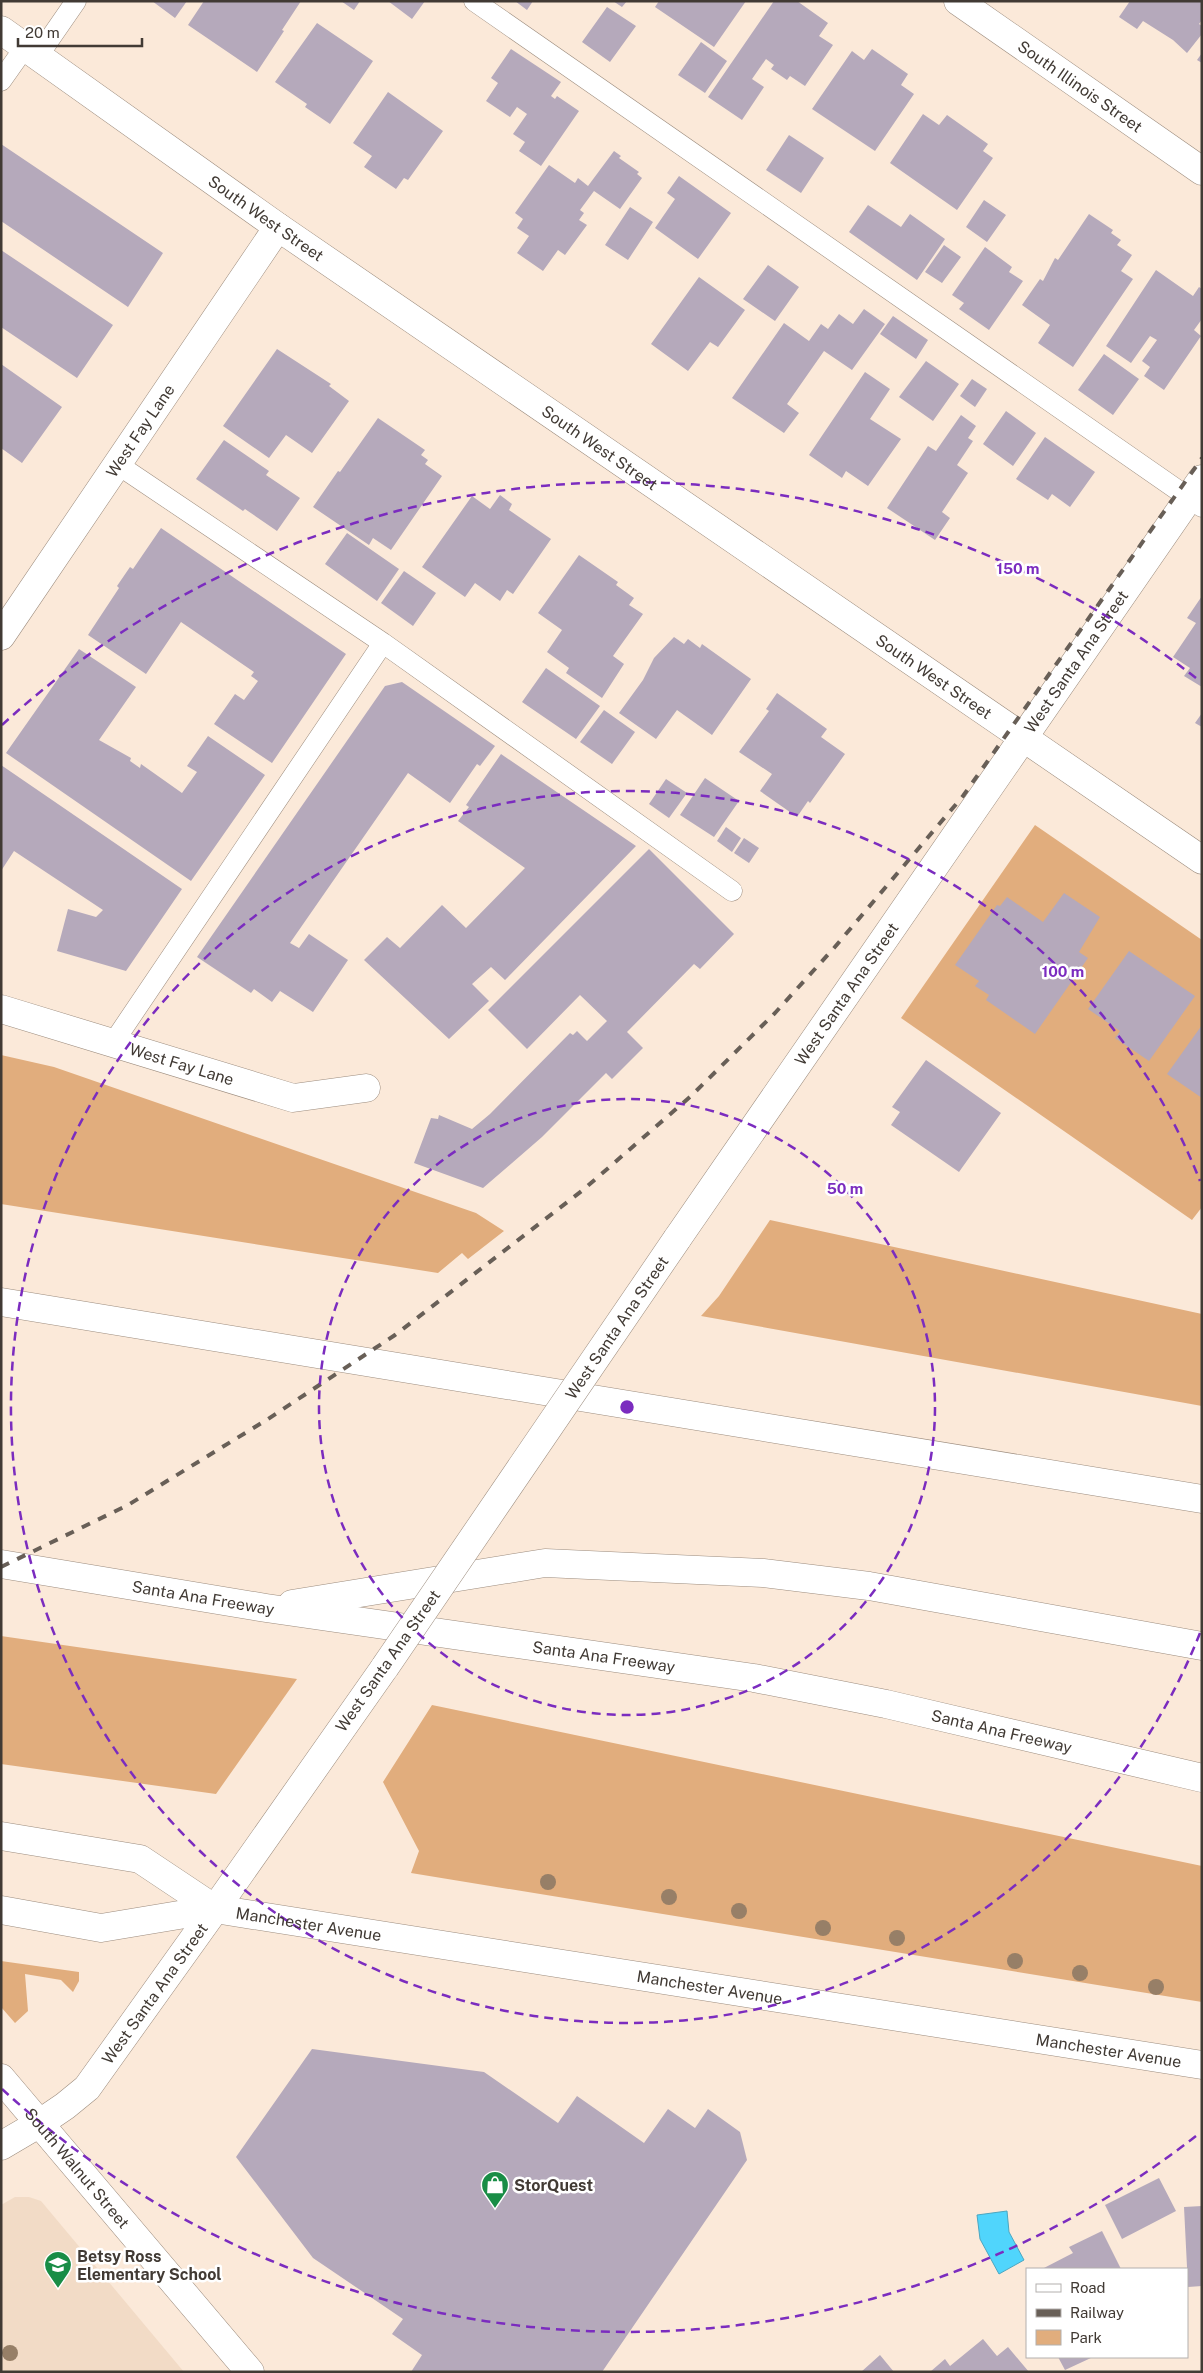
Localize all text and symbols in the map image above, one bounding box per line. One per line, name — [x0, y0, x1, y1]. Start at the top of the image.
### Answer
scale bar — [18, 15, 141, 47]
text: 20 m — [25, 24, 60, 41]
street label: South Illinois Street — [1014, 36, 1146, 136]
street label: South West Street — [205, 171, 327, 265]
street label: West Fay Lane — [102, 381, 178, 481]
street label: South West Street — [538, 401, 661, 494]
text: 150 m — [996, 560, 1040, 577]
street label: West Santa Ana Street — [1020, 586, 1132, 736]
street label: South West Street — [872, 630, 996, 723]
street label: West Santa Ana Street — [791, 919, 902, 1069]
text: 100 m — [1042, 963, 1084, 980]
street label: West Fay Lane — [127, 1039, 236, 1089]
text: 50 m — [827, 1180, 863, 1197]
street label: West Santa Ana Street — [561, 1252, 672, 1403]
centre of rings — [618, 1398, 636, 1416]
street label: Santa Ana Freeway — [131, 1576, 276, 1619]
street label: West Santa Ana Street — [332, 1586, 444, 1736]
street label: Santa Ana Freeway — [531, 1637, 677, 1676]
street label: Santa Ana Freeway — [930, 1705, 1074, 1757]
street label: Manchester Avenue — [234, 1903, 383, 1945]
street label: West Santa Ana Street — [98, 1919, 212, 2068]
street label: Manchester Avenue — [635, 1966, 784, 2008]
street label: Manchester Avenue — [1035, 2029, 1183, 2071]
street label: South Walnut Street — [21, 2104, 134, 2232]
shop icon: StorQuest — [480, 2170, 510, 2209]
place label: StorQuest — [514, 2176, 594, 2195]
place label: Betsy Ross Elementary School — [77, 2247, 222, 2284]
school or university icon: Betsy Ross Elementary School — [43, 2250, 73, 2289]
legend — [1026, 2268, 1188, 2358]
text: Road — [1070, 2279, 1106, 2296]
text: Railway — [1070, 2304, 1124, 2321]
text: Park — [1070, 2329, 1102, 2346]

